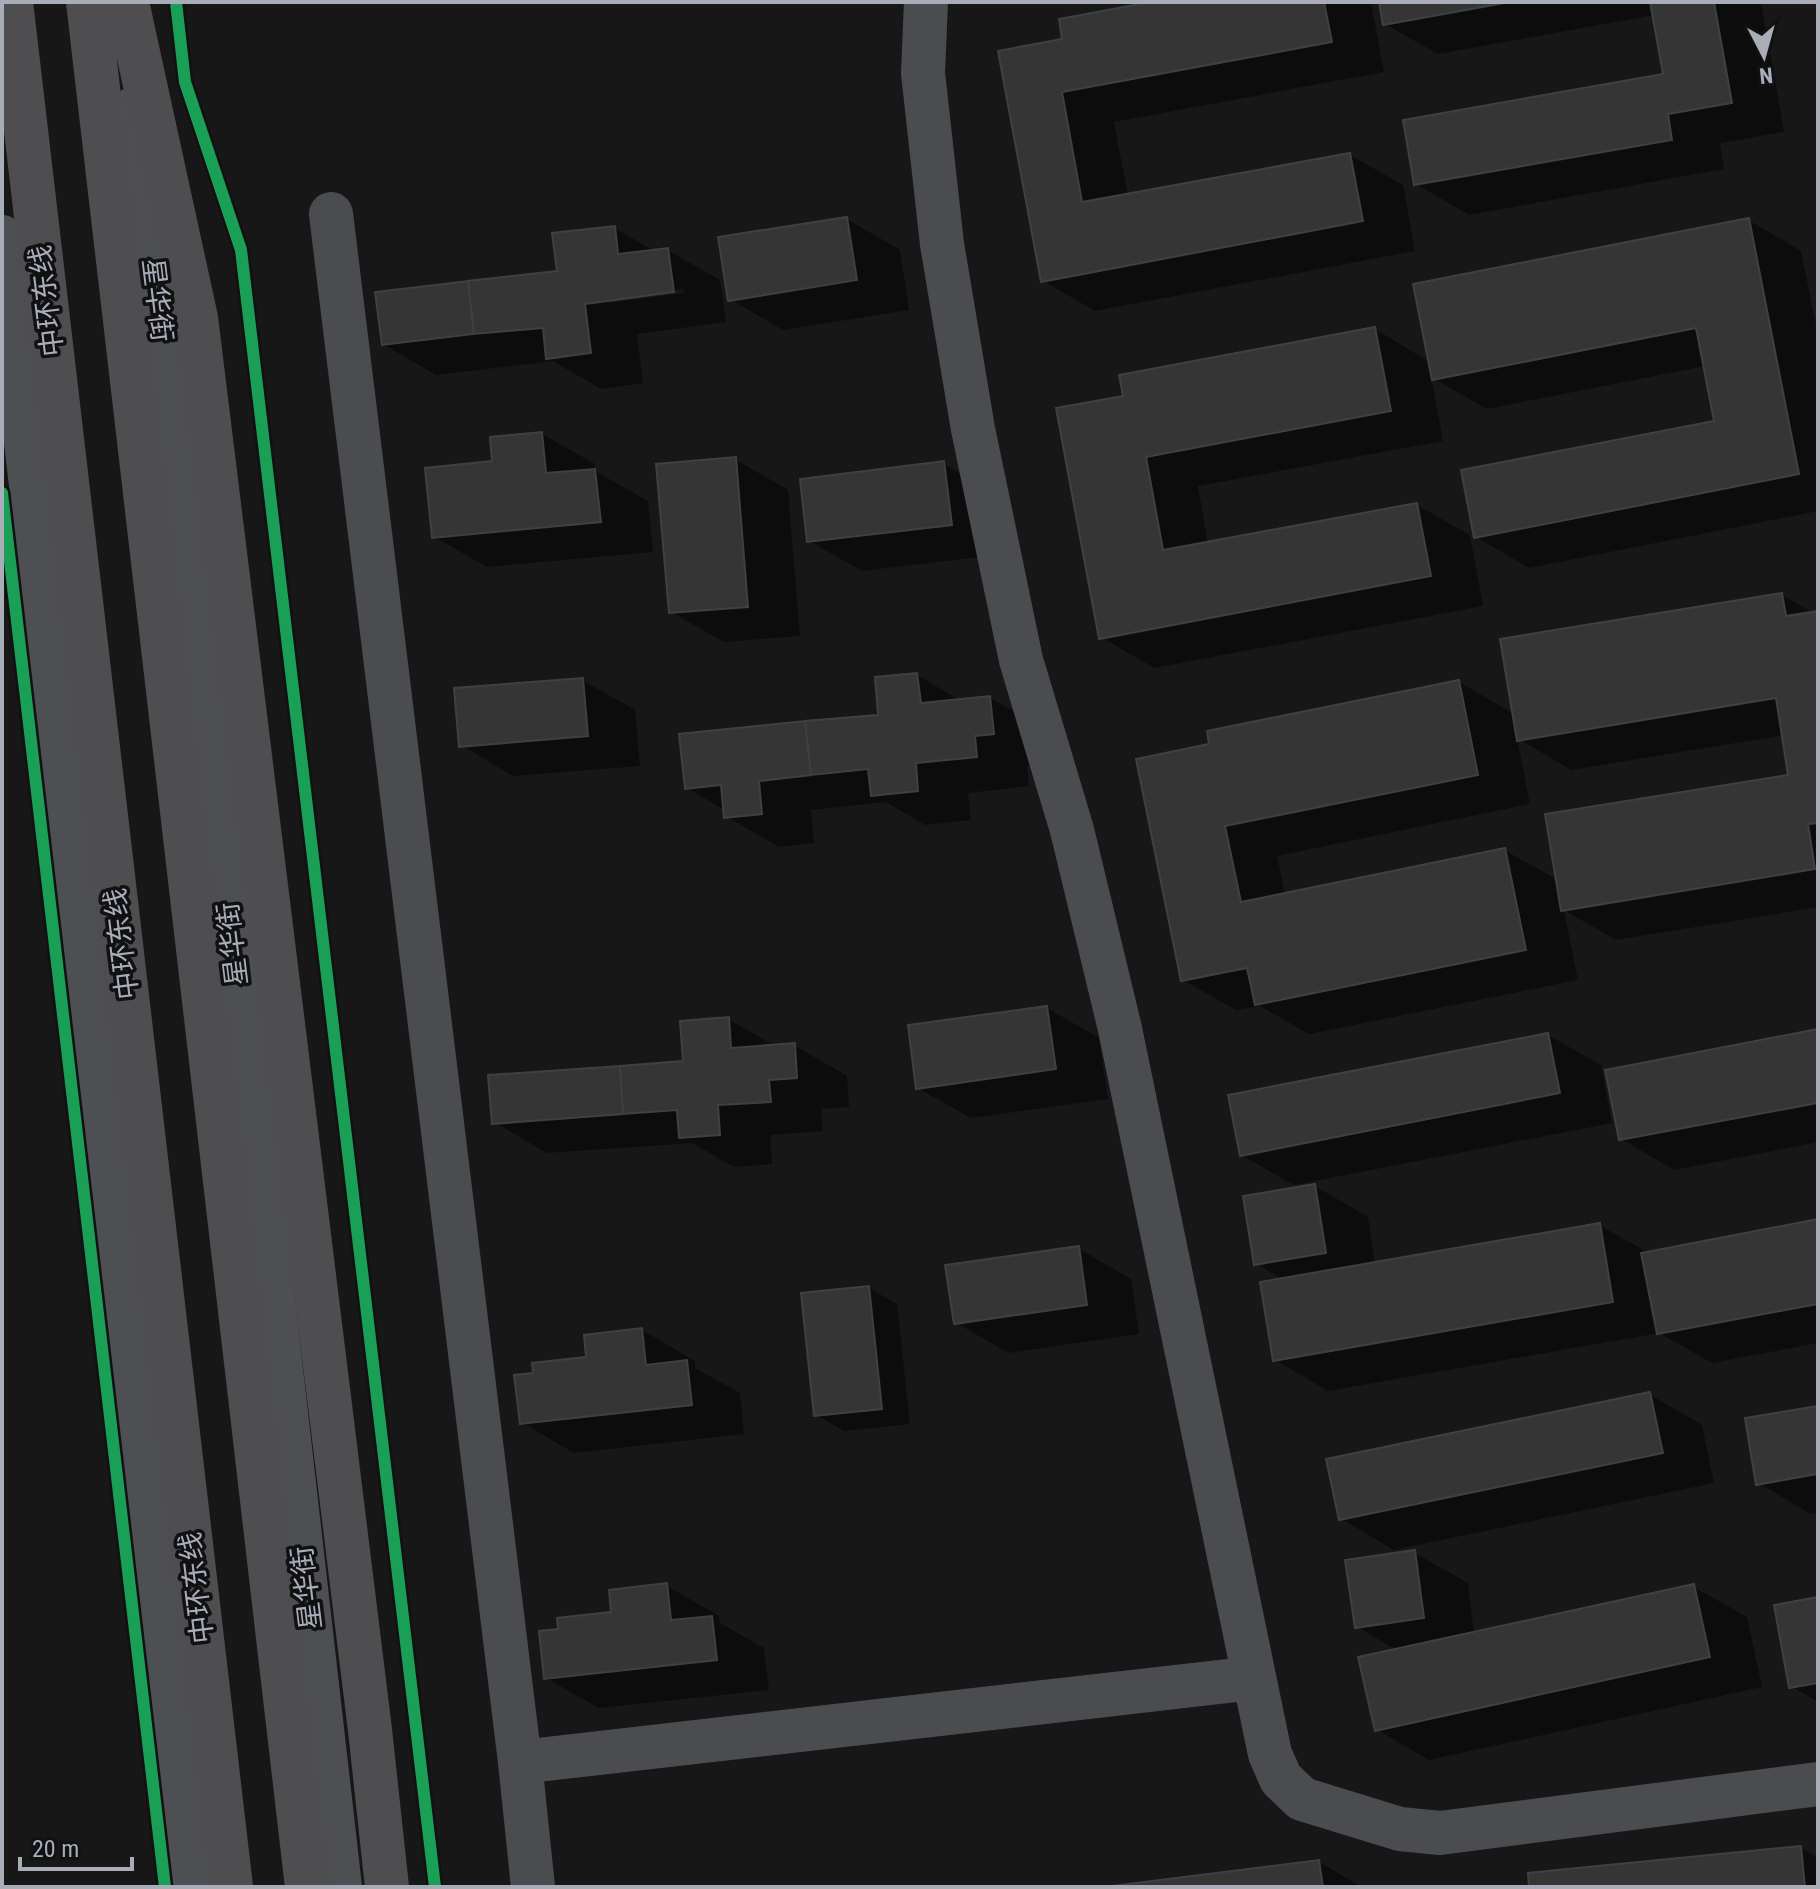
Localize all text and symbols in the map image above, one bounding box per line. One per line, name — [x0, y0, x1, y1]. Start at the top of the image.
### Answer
north arrow — [1724, 16, 1804, 96]
text: N — [1758, 62, 1774, 89]
street label: 中环东线 — [23, 243, 70, 359]
street label: 星华街 — [136, 256, 179, 344]
street label: 中环东线 — [98, 886, 145, 1002]
street label: 星华街 — [211, 900, 254, 988]
street label: 中环东线 — [173, 1530, 220, 1646]
street label: 星华街 — [285, 1544, 328, 1632]
scale bar — [20, 1821, 132, 1871]
text: 20 m — [32, 1835, 79, 1863]

